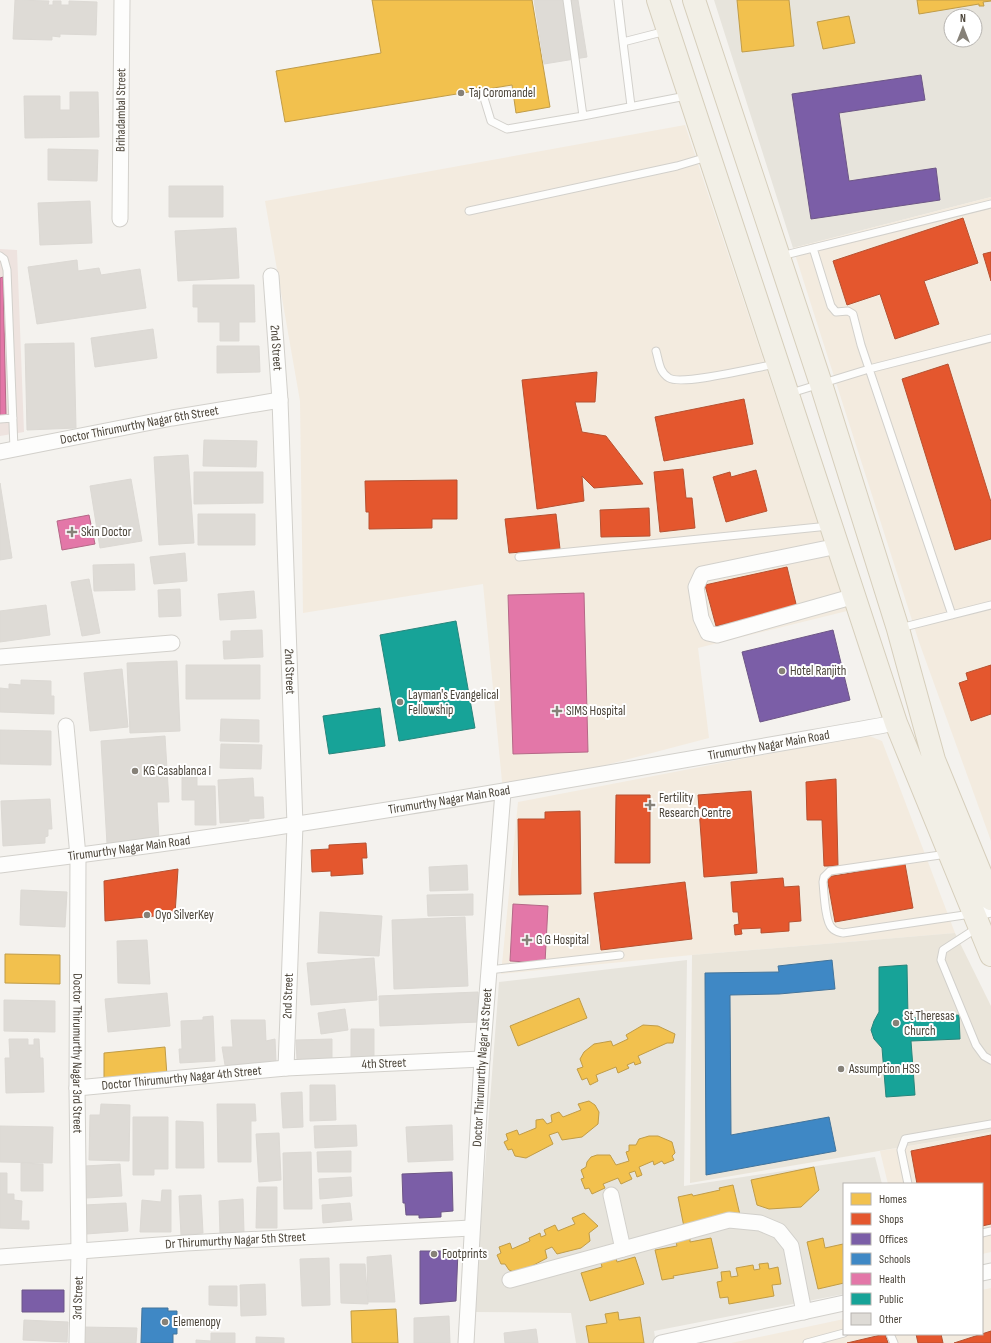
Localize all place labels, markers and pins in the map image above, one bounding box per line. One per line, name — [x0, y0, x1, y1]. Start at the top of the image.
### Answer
place label: Taj Coromandel — [469, 85, 535, 101]
marker: Taj Coromandel — [456, 88, 466, 98]
place label: Skin Doctor — [81, 524, 132, 540]
marker: Skin Doctor — [66, 526, 78, 538]
place label: Hotel Ranjith — [790, 663, 846, 679]
marker: Hotel Ranjith — [777, 666, 787, 676]
place label: Layman's Evangelical Fellowship — [408, 687, 499, 718]
marker: Layman's Evangelical Fellowship — [395, 697, 405, 707]
place label: SIMS Hospital — [566, 703, 625, 719]
marker: SIMS Hospital — [551, 705, 563, 717]
place label: KG Casablanca I — [143, 763, 211, 779]
marker: KG Casablanca I — [130, 766, 140, 776]
place label: Fertility Research Centre — [659, 790, 731, 821]
marker: Fertility Research Centre — [644, 799, 656, 811]
place label: Oyo SilverKey — [155, 907, 214, 923]
marker: Oyo SilverKey — [142, 910, 152, 920]
place label: G G Hospital — [536, 932, 589, 948]
marker: G G Hospital — [521, 934, 533, 946]
place label: St Theresas Church — [904, 1008, 955, 1039]
marker: St Theresas Church — [891, 1018, 901, 1028]
place label: Assumption HSS — [848, 1061, 920, 1077]
marker: Assumption HSS — [836, 1064, 846, 1074]
place label: Footprints — [442, 1246, 488, 1262]
marker: Footprints — [429, 1249, 439, 1259]
place label: Elemenopy — [173, 1314, 221, 1330]
marker: Elemenopy — [160, 1317, 170, 1327]

